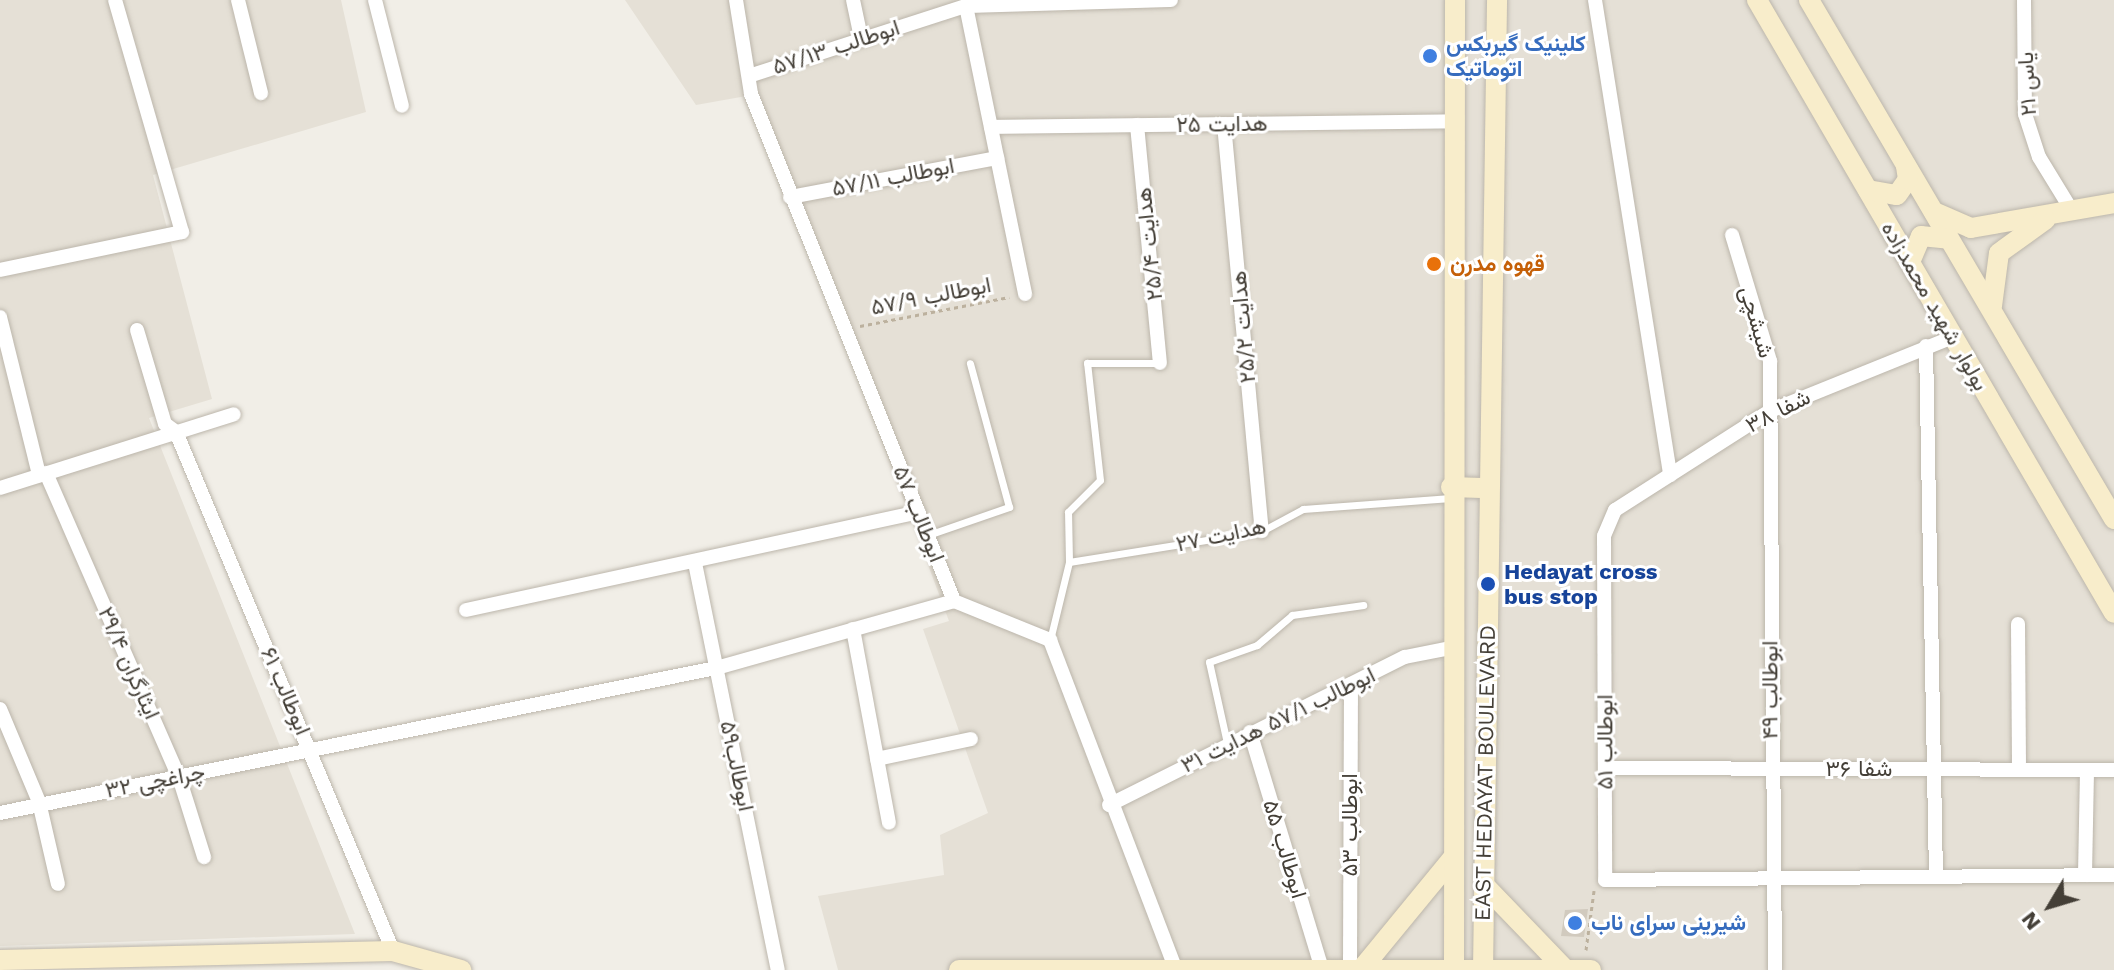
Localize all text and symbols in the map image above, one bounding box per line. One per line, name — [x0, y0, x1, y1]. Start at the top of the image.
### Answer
street label: ابوطالب ۵۷/۱۳ — [769, 14, 903, 80]
place label: کلینیک گیربکس اتوماتیک — [1446, 30, 1586, 82]
marker: کلینیک گیربکس اتوماتیک — [1421, 47, 1439, 65]
street label: یاس ۲۱ — [2012, 51, 2042, 117]
street label: هدایت ۲۵ — [1176, 110, 1268, 138]
street label: ابوطالب ۵۷/۱۱ — [830, 152, 956, 202]
street label: هدایت ۲۵/۴ — [1130, 186, 1168, 302]
street label: بولوار شهید محمدزاده — [1876, 217, 1994, 395]
place label: قهوه مدرن — [1450, 251, 1545, 277]
marker: قهوه مدرن — [1425, 255, 1443, 273]
street label: هدایت ۲۵/۲ — [1225, 270, 1261, 384]
street label: ابوطالب ۵۷/۹ — [869, 271, 993, 321]
street label: شیشچی — [1734, 283, 1780, 361]
street label: شفا ۳۸ — [1741, 384, 1815, 438]
street label: ابوطالب ۵۷ — [888, 462, 950, 566]
street label: هدایت ۲۷ — [1174, 513, 1268, 557]
place label: Hedayat cross bus stop — [1504, 558, 1658, 610]
marker: Hedayat cross bus stop — [1479, 575, 1497, 593]
street label: ایثارگران ۲۹/۴ — [93, 603, 165, 723]
street label: EAST HEDAYAT BOULEVARD — [1469, 624, 1501, 922]
street label: ابوطالب ۴۹ — [1757, 641, 1783, 739]
street label: ابوطالب ۶۱ — [256, 643, 316, 739]
street label: ابوطالب ۵۷/۱ هدایت ۳۱ — [1177, 661, 1379, 779]
street label: ابوطالب ۵۱ — [1592, 694, 1618, 790]
street label: ابوطالب۵۹ — [715, 718, 759, 814]
street label: شفا ۳۶ — [1826, 756, 1892, 782]
street label: چراغچی ۳۲ — [103, 758, 207, 804]
street label: ابوطالب ۵۳ — [1337, 773, 1363, 877]
street label: ابوطالب ۵۵ — [1258, 797, 1312, 901]
north arrow — [2010, 866, 2090, 946]
text: N — [2016, 907, 2046, 935]
place label: شیرینی سرای ناب — [1591, 910, 1746, 936]
marker: شیرینی سرای ناب — [1566, 914, 1584, 932]

